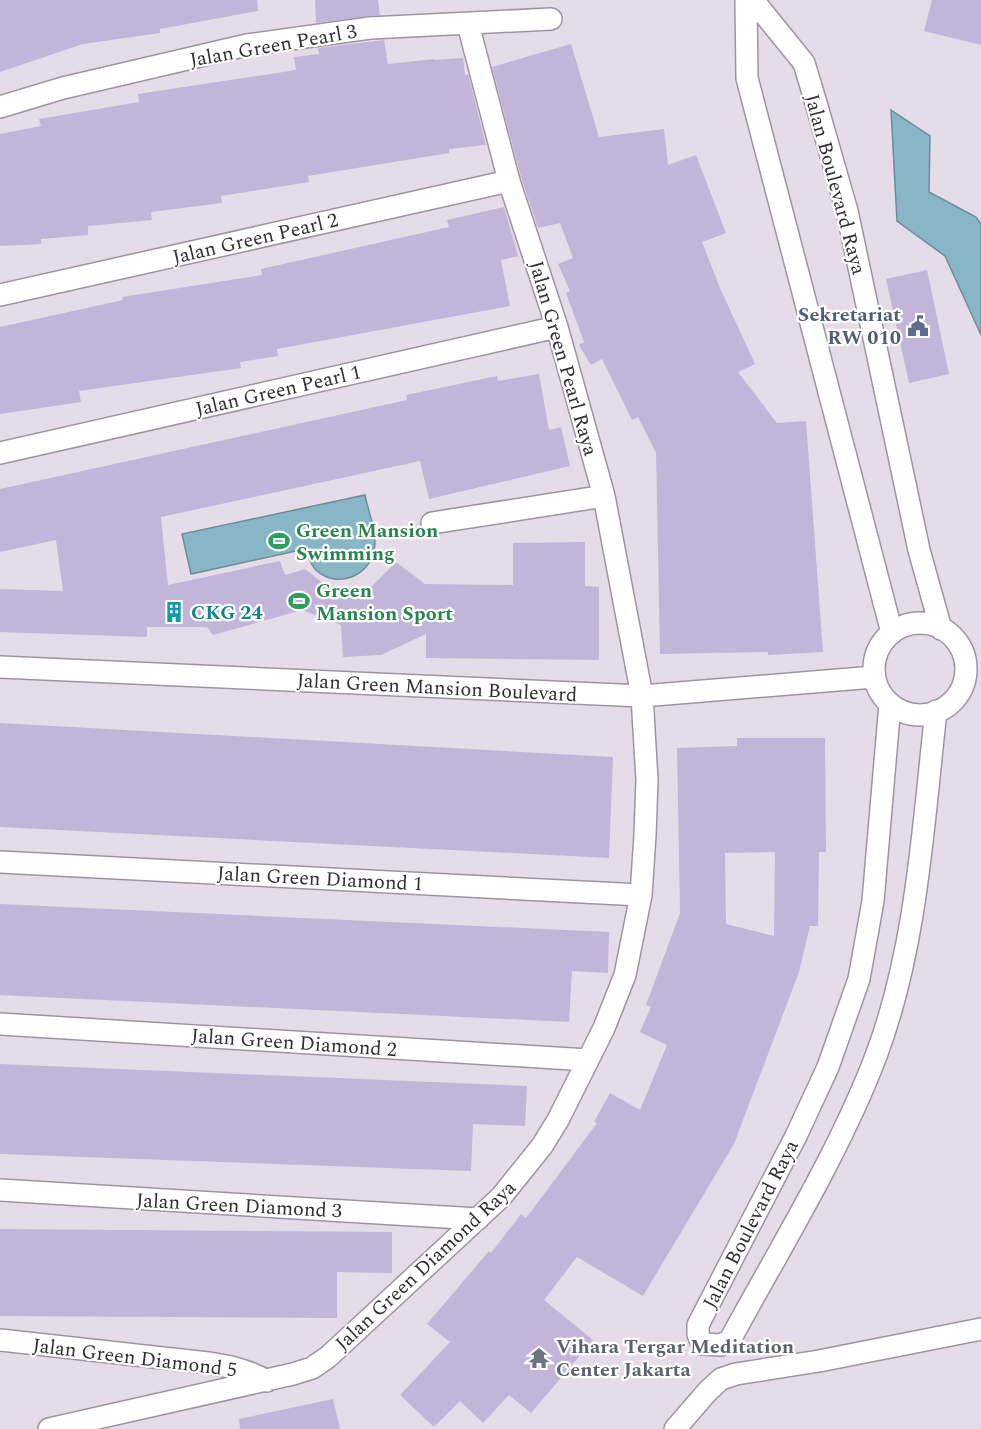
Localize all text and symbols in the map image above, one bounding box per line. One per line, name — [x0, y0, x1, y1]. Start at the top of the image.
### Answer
street label: Jalan Green Pearl 3 — [187, 17, 359, 75]
street label: Jalan Boulevard Raya — [796, 90, 874, 278]
street label: Jalan Green Pearl 2 — [169, 205, 341, 273]
street label: Jalan Green Pearl Raya — [521, 257, 605, 460]
place label: Sekretariat RW 010 — [798, 300, 901, 353]
public building icon: Sekretariat RW 010 — [906, 314, 930, 338]
street label: Jalan Green Pearl 1 — [192, 357, 364, 425]
place label: Green Mansion Swimming — [296, 516, 438, 569]
sports icon: Green Mansion Swimming — [267, 529, 291, 553]
place label: Green Mansion Sport — [316, 576, 453, 629]
sports icon: Green Mansion Sport — [287, 589, 311, 613]
place label: CKG 24 — [191, 598, 263, 628]
building icon: CKG 24 — [162, 600, 186, 624]
street label: Jalan Green Mansion Boulevard — [296, 666, 578, 710]
street label: Jalan Green Diamond 1 — [216, 859, 424, 899]
street label: Jalan Green Diamond 2 — [190, 1021, 398, 1065]
street label: Jalan Boulevard Raya — [695, 1135, 807, 1314]
street label: Jalan Green Diamond Raya — [328, 1173, 523, 1358]
street label: Jalan Green Diamond 3 — [135, 1186, 343, 1226]
street label: Jalan Green Diamond 5 — [31, 1331, 239, 1385]
place label: Vihara Tergar Meditation Center Jakarta — [556, 1332, 794, 1385]
temple icon: Vihara Tergar Meditation Center Jakarta — [527, 1346, 551, 1370]

